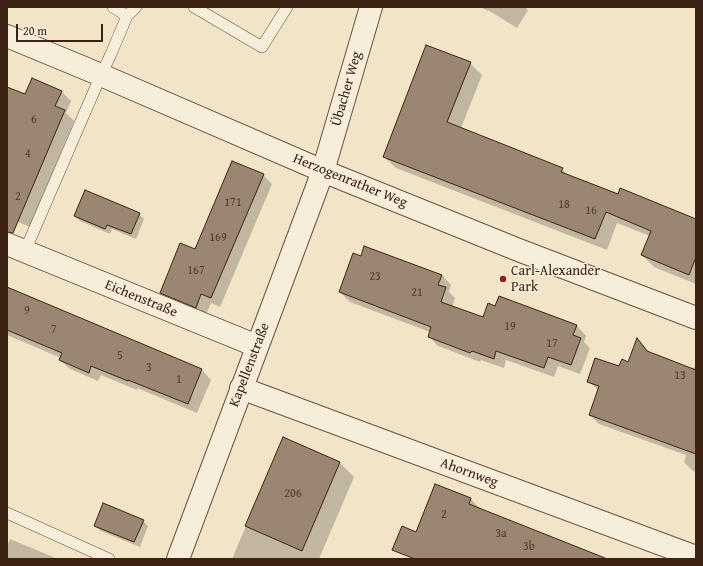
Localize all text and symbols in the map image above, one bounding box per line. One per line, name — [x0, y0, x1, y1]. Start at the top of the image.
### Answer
scale bar — [18, 16, 105, 42]
text: 20 m — [23, 22, 47, 39]
street label: Übacher Weg — [328, 50, 366, 128]
house number: 6 — [31, 113, 37, 127]
house number: 4 — [25, 147, 31, 161]
street label: Herzogenrather Weg — [290, 150, 410, 212]
house number: 2 — [15, 190, 21, 204]
house number: 171 — [224, 196, 242, 210]
house number: 18 — [558, 198, 570, 212]
house number: 16 — [585, 204, 597, 218]
house number: 169 — [209, 231, 227, 245]
place label: Carl-Alexander Park — [511, 263, 600, 296]
house number: 167 — [187, 264, 205, 278]
house number: 23 — [369, 270, 381, 284]
marker: Carl-Alexander Park — [498, 274, 508, 284]
street label: Eichenstraße — [102, 277, 180, 321]
house number: 21 — [411, 286, 423, 300]
house number: 9 — [24, 304, 30, 318]
house number: 19 — [504, 320, 516, 334]
street label: Kapellenstraße — [226, 321, 274, 409]
house number: 7 — [51, 323, 57, 337]
house number: 17 — [546, 337, 558, 351]
house number: 5 — [117, 349, 123, 363]
house number: 3 — [146, 361, 152, 375]
house number: 13 — [674, 369, 686, 383]
house number: 1 — [176, 373, 182, 387]
street label: Ahornweg — [438, 455, 500, 491]
house number: 206 — [284, 487, 302, 501]
house number: 2 — [441, 508, 447, 522]
house number: 3a — [495, 527, 507, 541]
house number: 3b — [523, 540, 535, 554]

